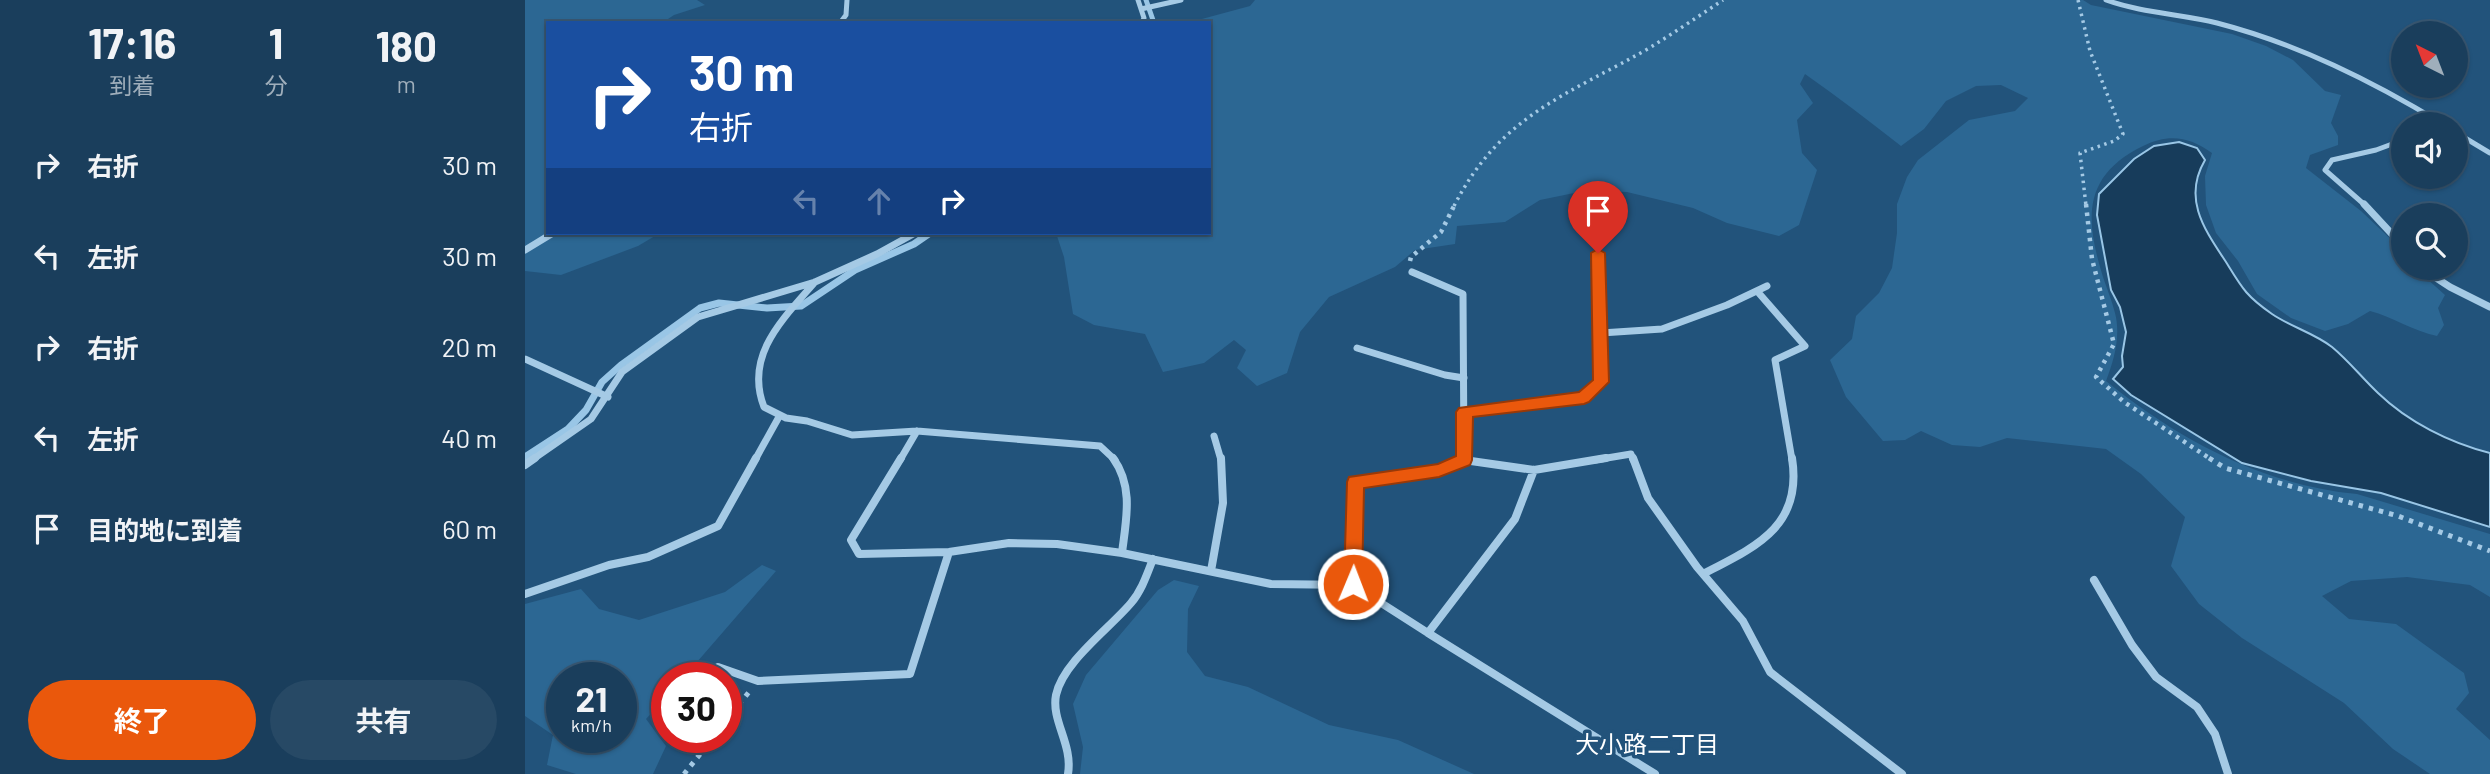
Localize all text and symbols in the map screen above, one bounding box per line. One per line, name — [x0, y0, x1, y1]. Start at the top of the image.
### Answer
text: 17:16 — [88, 17, 176, 67]
text: 1 — [268, 17, 283, 67]
text: 180 — [375, 20, 437, 70]
north arrow — [2391, 21, 2467, 98]
map controls — [2391, 21, 2468, 280]
text: 30 m — [689, 42, 794, 101]
icon: right — [574, 49, 665, 140]
text: m — [397, 70, 416, 98]
text: 到着 — [109, 71, 155, 99]
text: 分 — [264, 71, 287, 99]
text: 右折 — [689, 107, 753, 145]
button: sound — [2391, 112, 2468, 189]
icon: right — [28, 146, 66, 184]
text: 30 m — [442, 149, 497, 180]
text: 右折 — [87, 150, 139, 181]
pin — [1568, 181, 1628, 253]
icon: left — [787, 182, 825, 220]
icon: ahead — [860, 182, 898, 220]
icon: right — [933, 182, 971, 220]
icon: arrive — [1579, 192, 1617, 230]
button: search — [2391, 203, 2468, 280]
icon: left — [28, 237, 66, 275]
text: 30 m — [442, 240, 497, 271]
text: 左折 — [87, 241, 139, 272]
icon: right — [28, 328, 66, 366]
text: 20 m — [442, 331, 497, 362]
text: 右折 — [87, 332, 139, 363]
icon: left — [28, 419, 66, 457]
text: 40 m — [441, 422, 497, 453]
text: 左折 — [87, 423, 139, 454]
icon: arrive — [28, 510, 66, 548]
text: 60 m — [442, 513, 497, 544]
text: 目的地に到着 — [87, 514, 243, 545]
position arrow — [1316, 547, 1390, 621]
speed limit sign: 30 — [651, 662, 742, 753]
text: 21 — [576, 677, 607, 719]
button: 終了 — [28, 680, 256, 760]
button: 共有 — [270, 680, 497, 760]
text: km/h — [571, 714, 612, 736]
district label: 大小路二丁目 — [1575, 729, 1719, 758]

